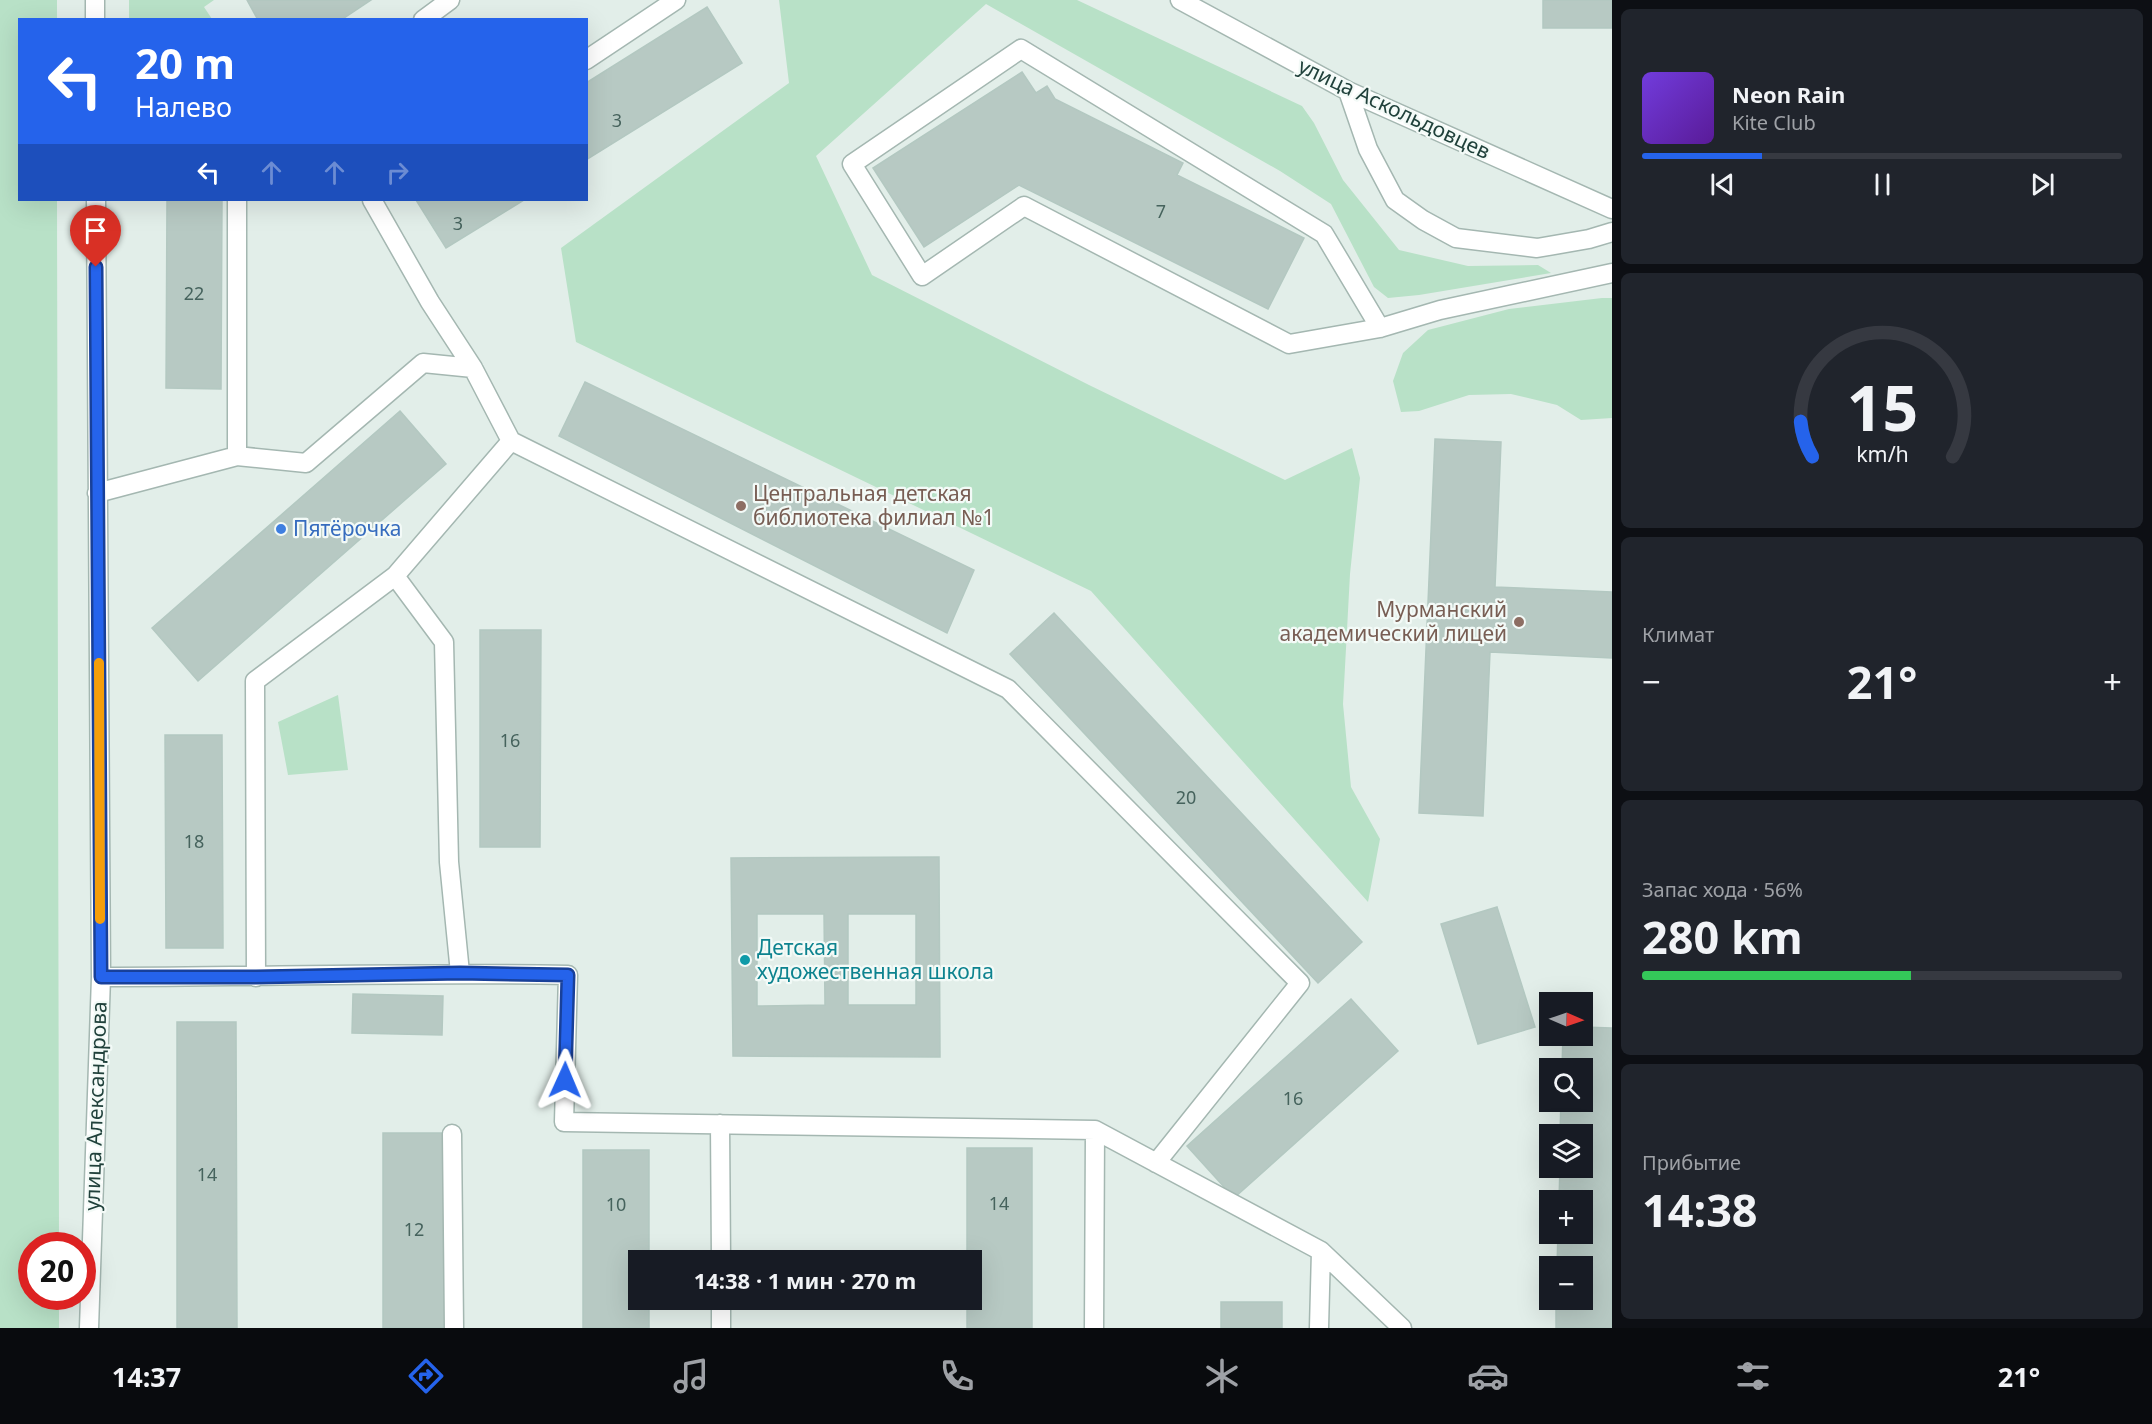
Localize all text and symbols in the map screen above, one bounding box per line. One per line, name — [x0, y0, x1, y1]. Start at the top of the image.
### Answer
text: 20 m — [135, 34, 235, 91]
icon: left — [36, 42, 114, 120]
street label: улица Аскольдовцев — [1294, 51, 1495, 165]
text: Neon Rain — [1732, 79, 1845, 109]
text: Налево — [135, 88, 232, 125]
house number: 3 — [612, 108, 622, 132]
text: Kite Club — [1732, 109, 1816, 136]
icon: left — [192, 156, 225, 189]
icon: ahead — [255, 156, 288, 189]
icon: ahead — [318, 156, 351, 189]
icon: right — [381, 156, 414, 189]
icon: previous — [1706, 168, 1739, 201]
icon: pause — [1866, 168, 1899, 201]
icon: next — [2026, 168, 2059, 201]
house number: 7 — [1156, 199, 1166, 223]
pin — [70, 205, 121, 267]
house number: 3 — [453, 211, 463, 235]
icon: arrive — [79, 214, 112, 247]
house number: 22 — [184, 281, 204, 305]
text: 15 — [1846, 364, 1918, 449]
text: km/h — [1856, 440, 1908, 469]
place label: Центральная детская библиотека филиал №1 — [753, 479, 995, 531]
marker: Центральная детская библиотека филиал №1 — [734, 499, 748, 513]
place label: Пятёрочка — [293, 514, 401, 542]
marker: Пятёрочка — [274, 522, 288, 536]
place label: Мурманский академический лицей — [1280, 595, 1507, 647]
marker: Мурманский академический лицей — [1512, 615, 1526, 629]
text: Климат — [1642, 621, 1714, 648]
text: 21° — [1847, 651, 1917, 712]
text: − — [1642, 659, 1661, 704]
text: + — [2103, 659, 2122, 704]
house number: 16 — [500, 728, 520, 752]
house number: 20 — [1176, 785, 1196, 809]
house number: 18 — [184, 829, 204, 853]
text: Запас хода · 56% — [1642, 876, 1803, 903]
text: 280 km — [1642, 906, 1803, 967]
place label: Детская художественная школа — [757, 933, 994, 985]
marker: Детская художественная школа — [738, 953, 752, 967]
north arrow — [1539, 992, 1593, 1046]
map controls — [1539, 992, 1593, 1310]
street label: улица Александрова — [77, 1001, 113, 1211]
position arrow — [533, 1048, 597, 1112]
button: search — [1539, 1058, 1593, 1112]
house number: 16 — [1283, 1086, 1303, 1110]
button: layers — [1539, 1124, 1593, 1178]
text: Прибытие — [1642, 1149, 1741, 1176]
house number: 14 — [197, 1162, 217, 1186]
text: 14:38 — [1642, 1179, 1758, 1240]
button: + — [1539, 1190, 1593, 1244]
house number: 14 — [989, 1191, 1009, 1215]
house number: 10 — [606, 1192, 626, 1216]
house number: 12 — [404, 1217, 424, 1241]
speed limit sign: 20 — [18, 1232, 96, 1310]
button: − — [1539, 1256, 1593, 1310]
text: 14:38 · 1 мин · 270 m — [694, 1265, 916, 1295]
icon: directions — [405, 1355, 447, 1397]
icon: music — [670, 1355, 712, 1397]
icon: phone — [936, 1355, 978, 1397]
icon: climate — [1201, 1355, 1243, 1397]
icon: car — [1467, 1355, 1509, 1397]
icon: filters — [1732, 1355, 1774, 1397]
text: 14:37 — [112, 1358, 181, 1395]
text: 21° — [1998, 1358, 2040, 1395]

